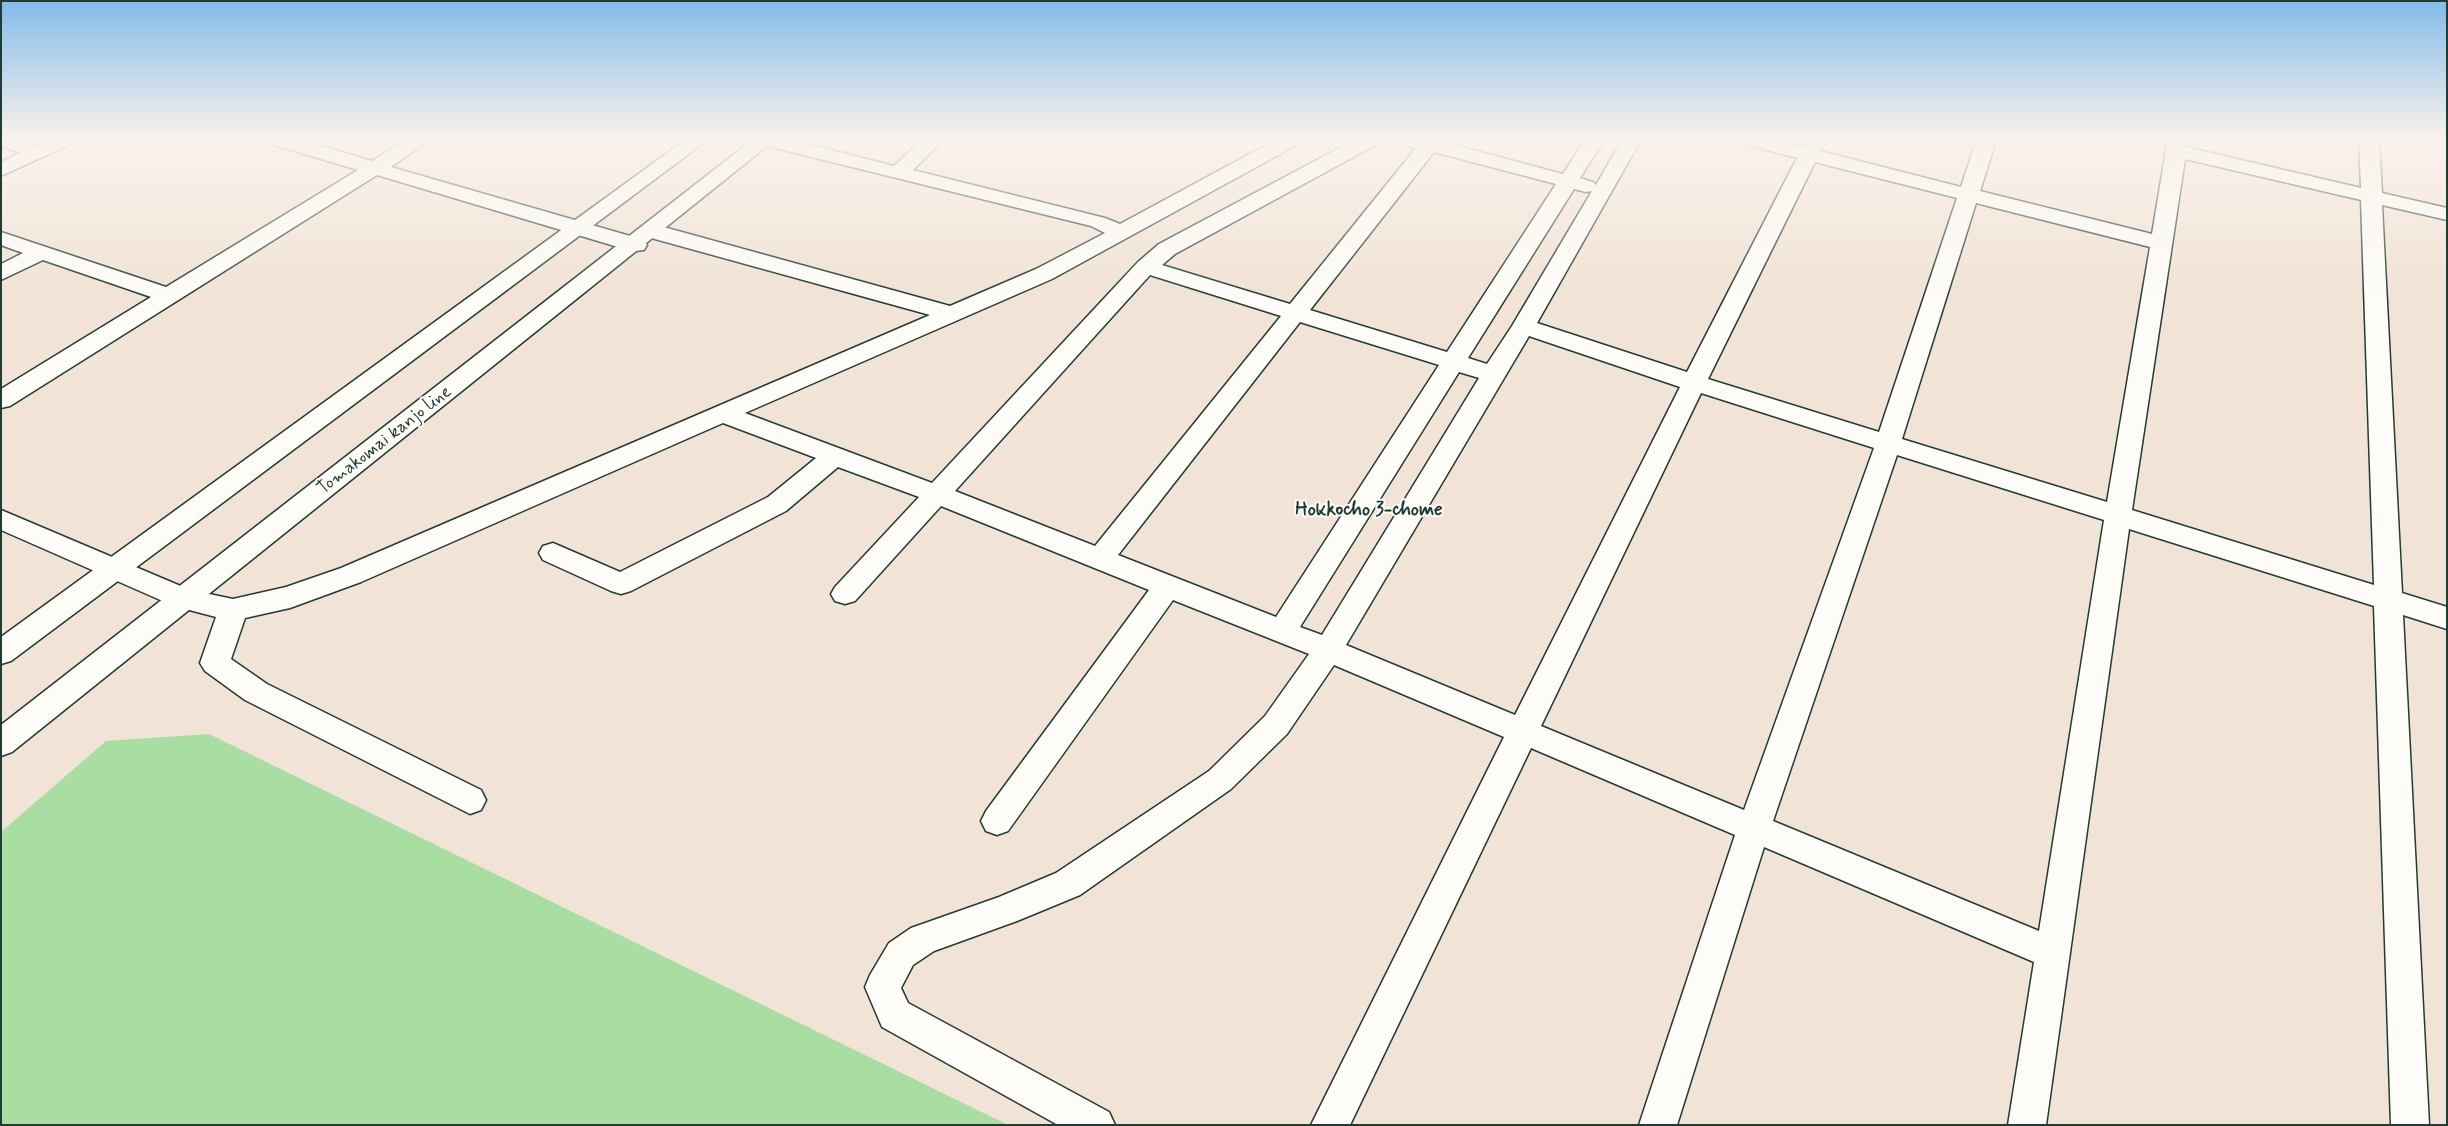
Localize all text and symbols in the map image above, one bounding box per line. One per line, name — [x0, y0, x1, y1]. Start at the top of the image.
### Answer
street label: Tomakomai kanjo line — [313, 382, 457, 500]
district label: Hokkocho 3-chome — [1295, 500, 1443, 522]

